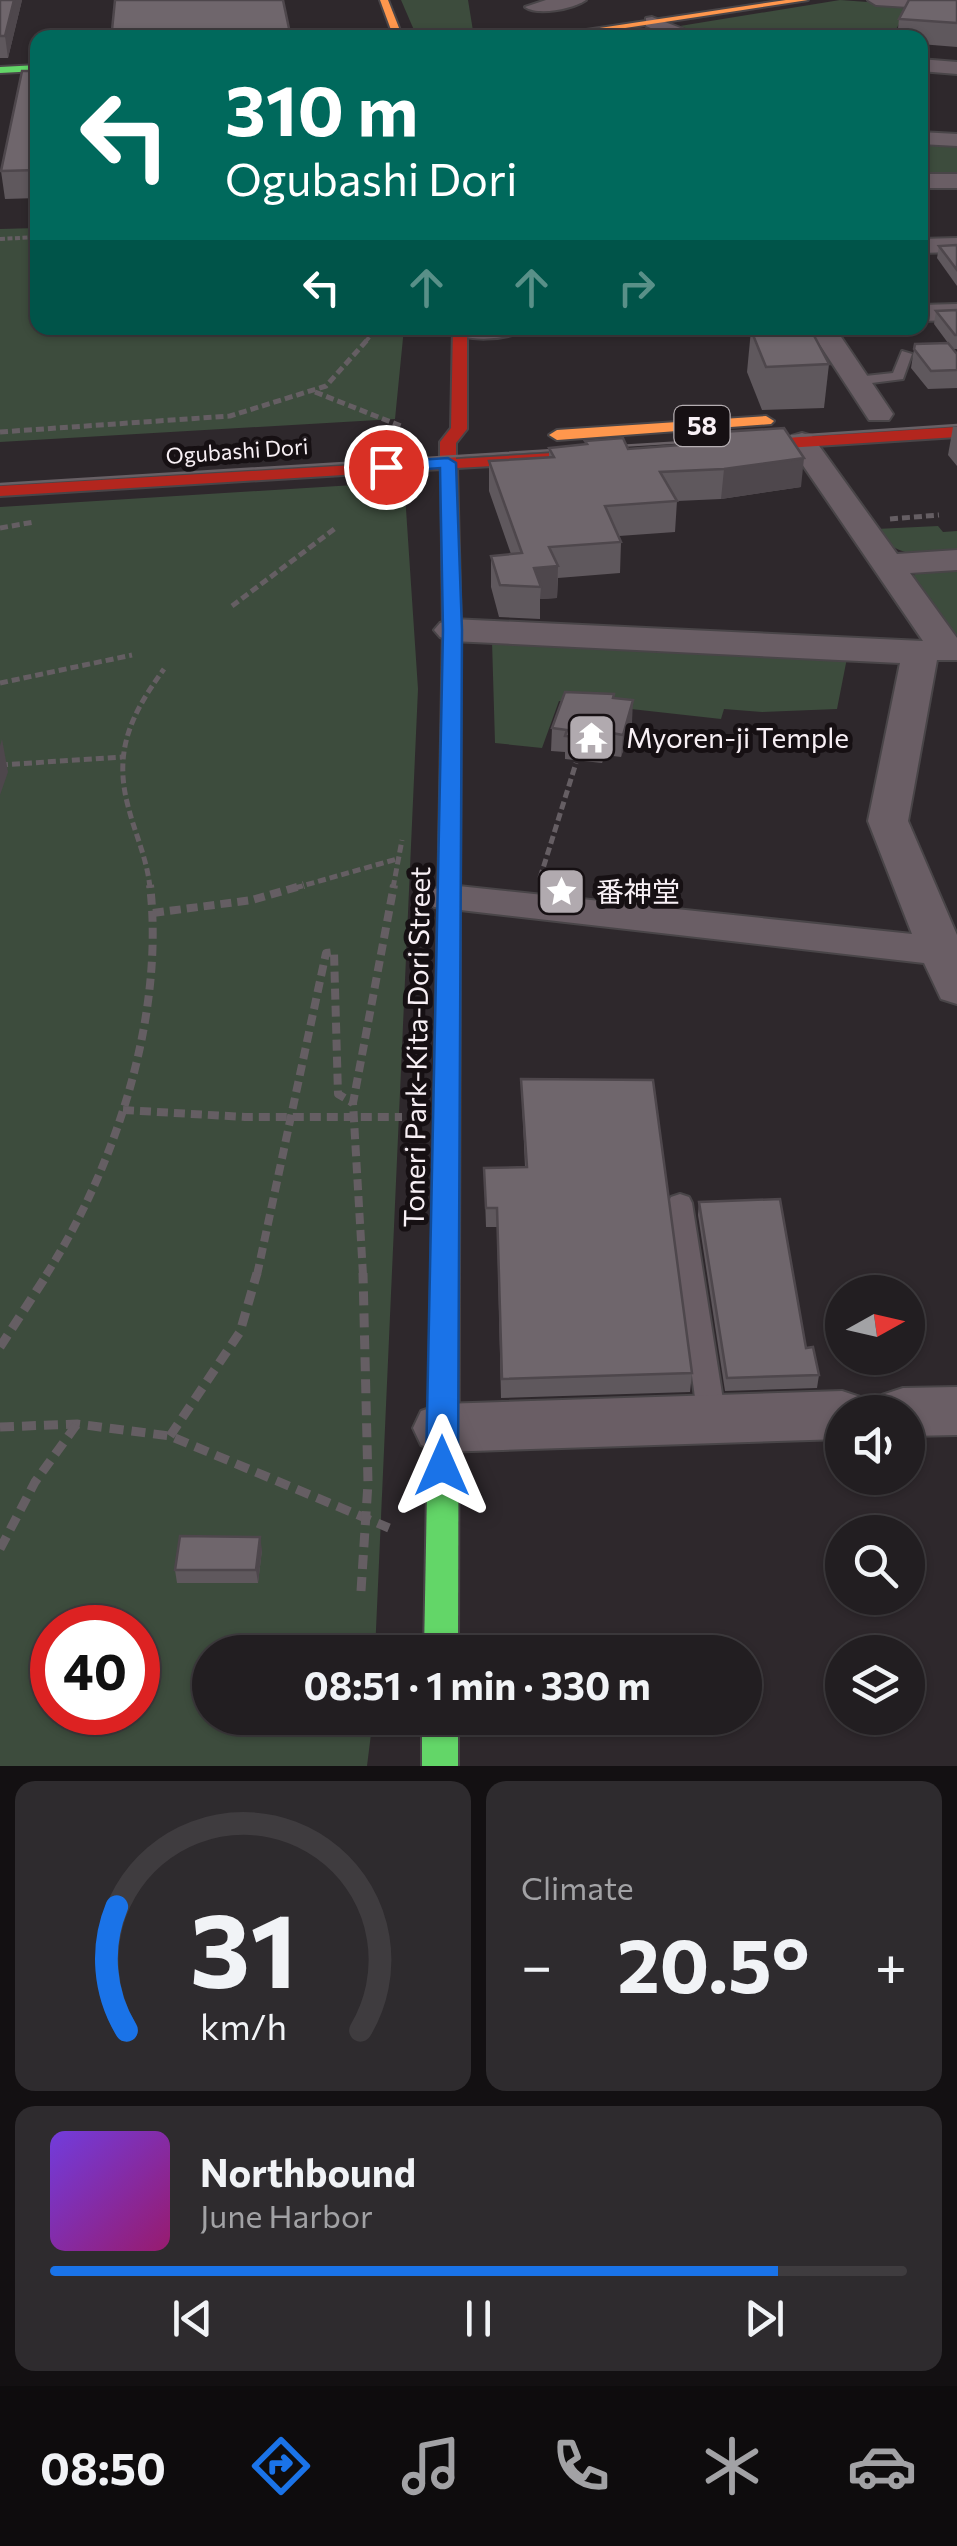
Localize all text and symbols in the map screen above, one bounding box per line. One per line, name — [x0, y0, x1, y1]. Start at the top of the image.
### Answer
text: 310 m — [225, 65, 418, 150]
icon: left — [60, 70, 190, 200]
text: Ogubashi Dori — [225, 150, 517, 205]
icon: left — [294, 260, 349, 315]
icon: ahead — [399, 260, 454, 315]
icon: ahead — [504, 260, 559, 315]
icon: right — [609, 260, 664, 315]
road number: 58 — [674, 406, 730, 446]
pin — [344, 425, 429, 510]
street label: Ogubashi Dori — [165, 432, 309, 469]
icon: arrive — [359, 440, 414, 495]
temple icon: Myoren-ji Temple — [565, 712, 617, 764]
place label: Myoren-ji Temple — [626, 720, 849, 754]
street label: Toneri Park-Kita-Dori Street — [396, 866, 436, 1228]
place icon: 番神堂 — [535, 866, 587, 918]
place label: 番神堂 — [596, 874, 680, 908]
north arrow — [825, 1275, 925, 1375]
map controls — [825, 1275, 925, 1735]
button: sound — [825, 1395, 925, 1495]
position arrow — [390, 1414, 494, 1518]
button: search — [825, 1515, 925, 1615]
speed limit sign: 40 — [30, 1605, 160, 1735]
button: layers — [825, 1635, 925, 1735]
text: 08:51 · 1 min · 330 m — [303, 1661, 651, 1708]
text: Climate — [521, 1867, 634, 1907]
text: 31 — [189, 1882, 297, 2009]
text: 20.5° — [617, 1917, 810, 2008]
text: − — [521, 1930, 552, 1997]
text: + — [875, 1930, 907, 1997]
text: km/h — [200, 2004, 286, 2047]
text: Northbound — [200, 2148, 416, 2195]
text: June Harbor — [200, 2195, 373, 2235]
icon: previous — [165, 2291, 220, 2346]
icon: pause — [451, 2291, 506, 2346]
icon: next — [737, 2291, 792, 2346]
icon: directions — [246, 2431, 316, 2501]
icon: music — [396, 2431, 466, 2501]
icon: phone — [546, 2431, 616, 2501]
icon: climate — [697, 2431, 767, 2501]
icon: car — [847, 2431, 917, 2501]
text: 08:50 — [40, 2439, 166, 2494]

